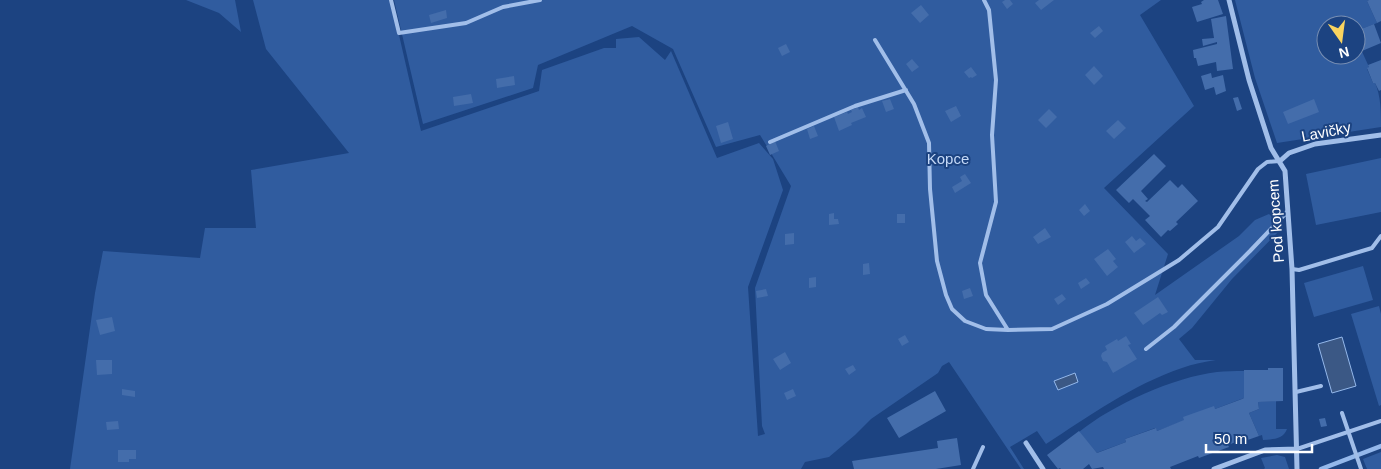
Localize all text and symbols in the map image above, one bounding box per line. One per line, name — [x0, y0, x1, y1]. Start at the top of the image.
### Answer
north arrow — [1316, 15, 1366, 65]
text: N — [1337, 44, 1351, 62]
street label: Lavičky — [1300, 118, 1353, 145]
park label: Kopce — [927, 150, 969, 167]
street label: Pod kopcem — [1264, 179, 1287, 263]
scale bar — [1206, 422, 1312, 454]
text: 50 m — [1214, 430, 1247, 447]

